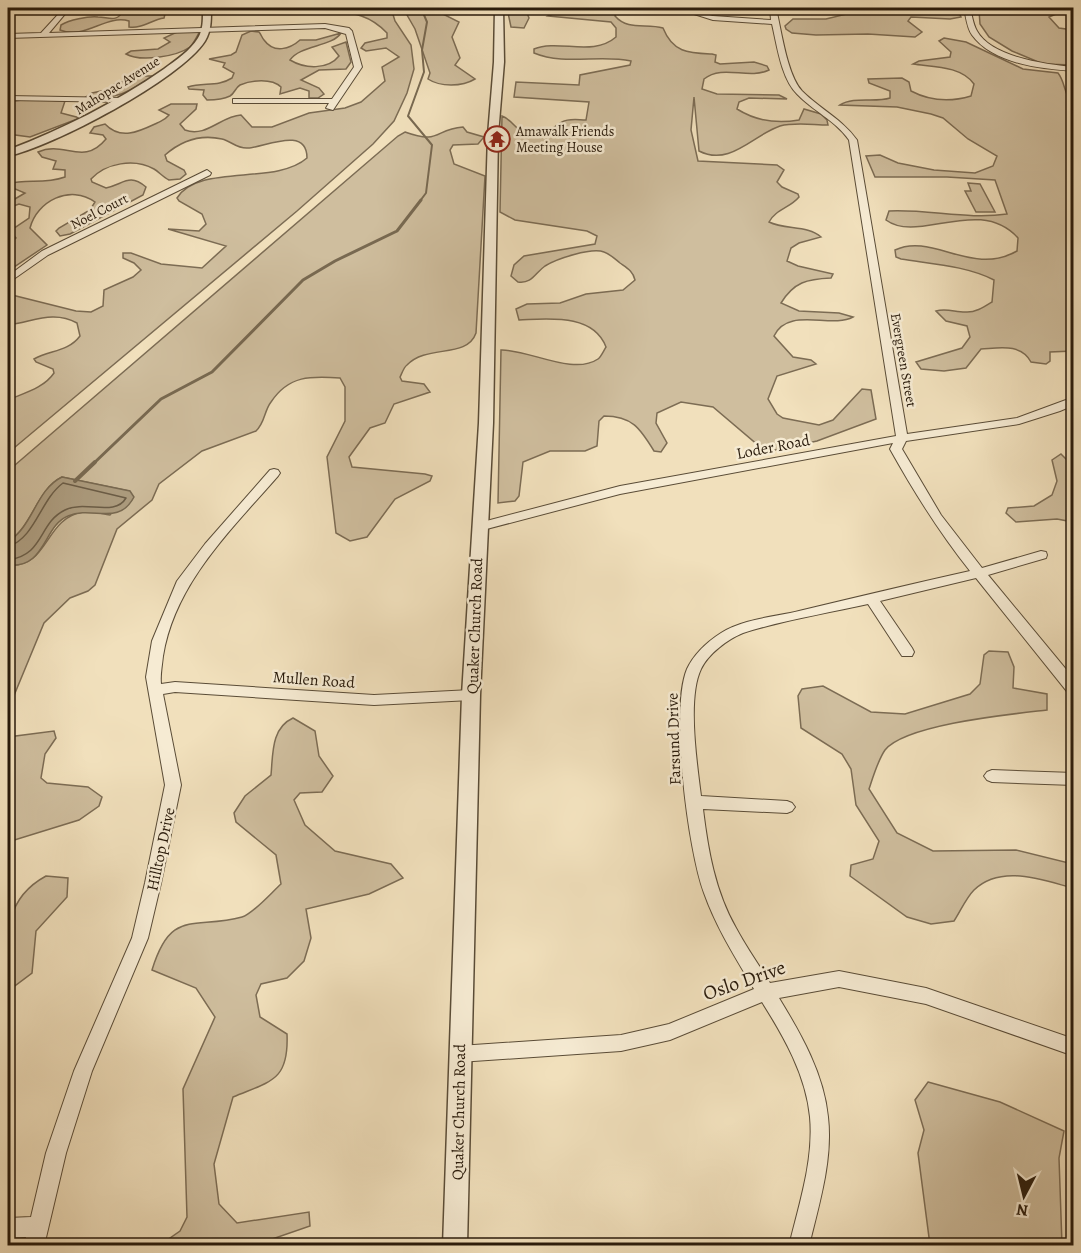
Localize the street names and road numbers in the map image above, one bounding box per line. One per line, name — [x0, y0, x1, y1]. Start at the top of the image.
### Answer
street label: Mahopac Avenue — [71, 52, 163, 119]
street label: Noel Court — [67, 189, 132, 234]
street label: Evergreen Street — [886, 312, 921, 409]
street label: Loder Road — [735, 429, 812, 465]
street label: Quaker Church Road — [462, 557, 488, 695]
street label: Mullen Road — [272, 666, 356, 694]
street label: Farsund Drive — [661, 692, 687, 786]
street label: Hilltop Drive — [141, 805, 181, 893]
street label: Oslo Drive — [699, 954, 789, 1007]
street label: Quaker Church Road — [447, 1043, 471, 1180]

